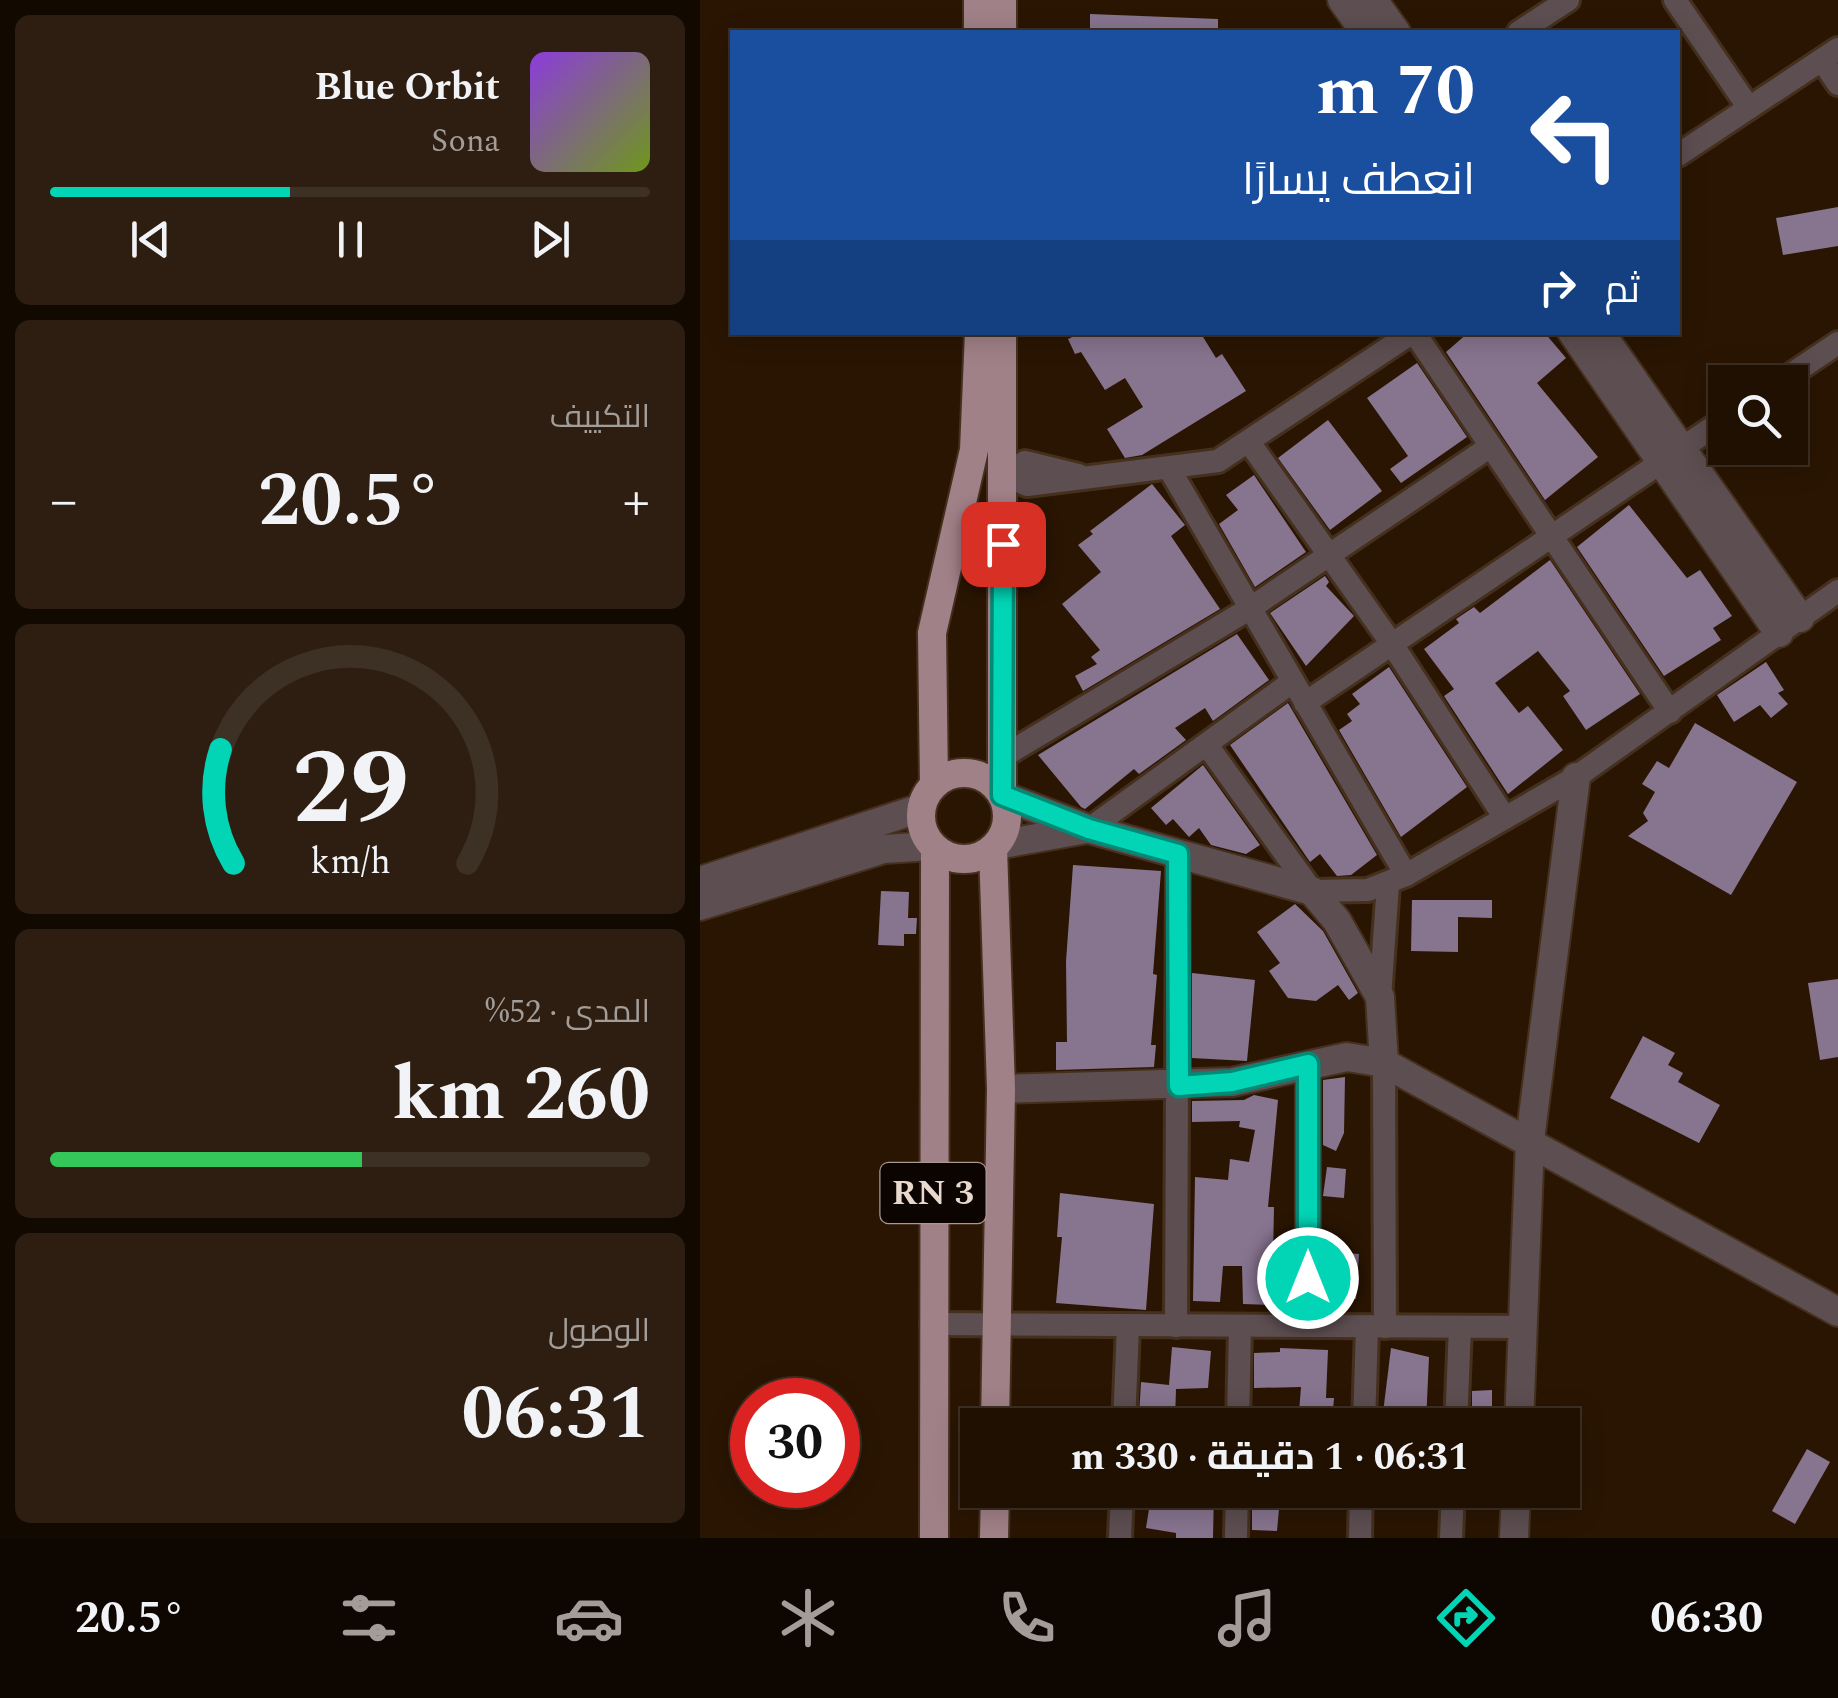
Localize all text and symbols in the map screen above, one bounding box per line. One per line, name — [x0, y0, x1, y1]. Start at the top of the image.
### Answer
text: 70 m — [1316, 39, 1475, 145]
text: Blue Orbit — [315, 59, 500, 117]
icon: left — [1510, 70, 1640, 200]
text: Sona — [431, 117, 500, 166]
text: انعطف يسارًا — [1242, 146, 1475, 215]
icon: previous — [123, 212, 178, 267]
icon: pause — [323, 212, 378, 267]
icon: next — [523, 212, 578, 267]
icon: right — [1530, 260, 1585, 315]
text: ثم — [1605, 262, 1640, 320]
map controls — [1708, 365, 1808, 465]
button: search — [1708, 365, 1808, 465]
text: التكييف — [550, 393, 650, 442]
text: 20.5° — [258, 445, 442, 559]
text: − — [50, 460, 78, 543]
text: + — [622, 460, 650, 543]
pin — [961, 502, 1046, 587]
icon: arrive — [976, 517, 1031, 572]
text: 29 — [292, 711, 408, 869]
text: km/h — [310, 835, 390, 890]
text: المدى · 52% — [485, 988, 650, 1037]
text: 260 km — [392, 1039, 650, 1153]
road number: RN 3 — [880, 1163, 986, 1223]
position arrow — [1256, 1226, 1360, 1330]
text: الوصول — [548, 1307, 650, 1356]
text: 06:31 — [462, 1358, 650, 1472]
speed limit sign: 30 — [730, 1378, 860, 1508]
text: 06:31 · 1 دقيقة · 330 m — [1071, 1429, 1469, 1487]
icon: filters — [334, 1583, 404, 1653]
icon: car — [554, 1583, 624, 1653]
icon: climate — [773, 1583, 843, 1653]
icon: phone — [992, 1583, 1062, 1653]
icon: music — [1212, 1583, 1282, 1653]
icon: directions — [1431, 1583, 1501, 1653]
text: 20.5° — [75, 1584, 185, 1653]
text: 06:30 — [1650, 1584, 1763, 1653]

